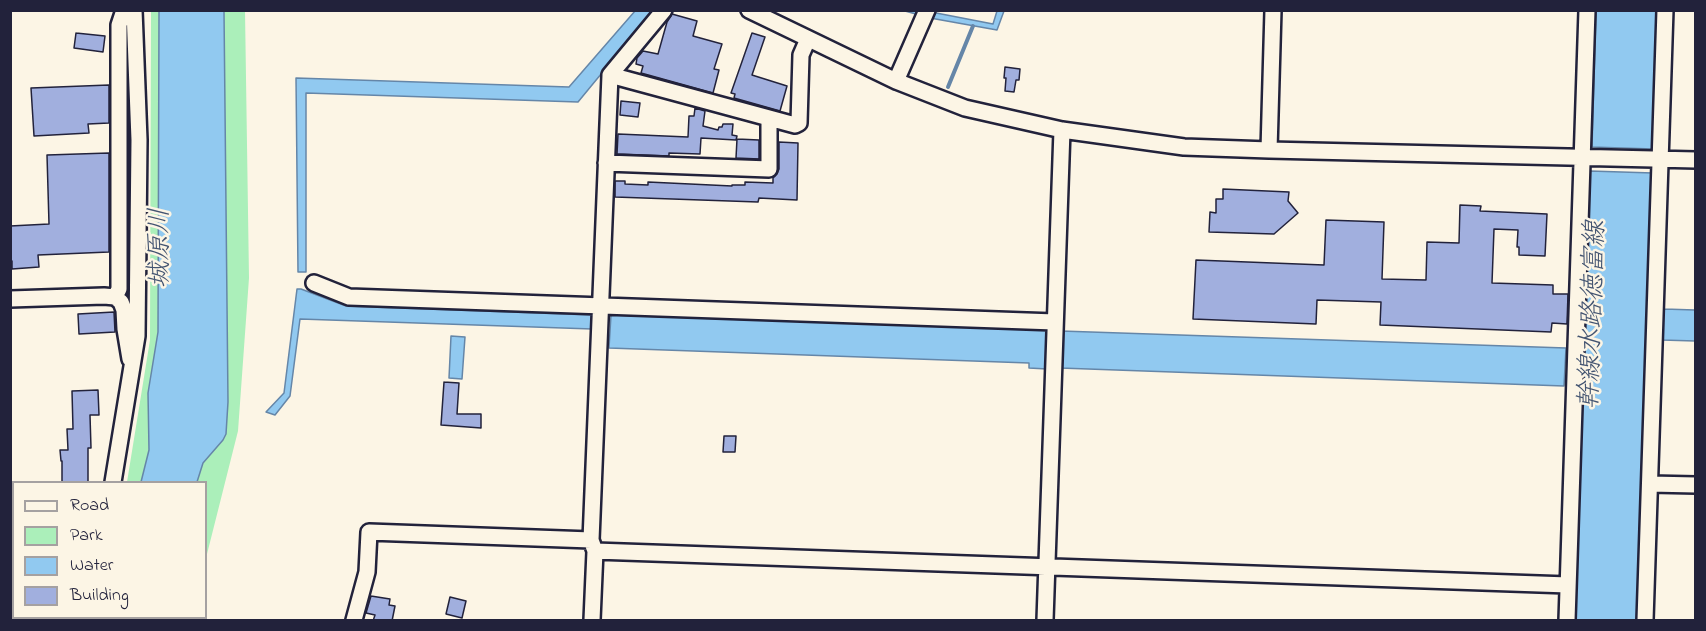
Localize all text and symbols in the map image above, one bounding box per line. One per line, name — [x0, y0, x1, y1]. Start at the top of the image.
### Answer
water label: 城原川 — [147, 208, 179, 288]
water label: 幹線水路徳富線 — [1576, 220, 1614, 410]
legend — [12, 481, 207, 619]
text: Road — [70, 493, 109, 519]
text: Park — [70, 523, 103, 549]
text: Water — [70, 553, 113, 579]
text: Building — [70, 583, 129, 609]

